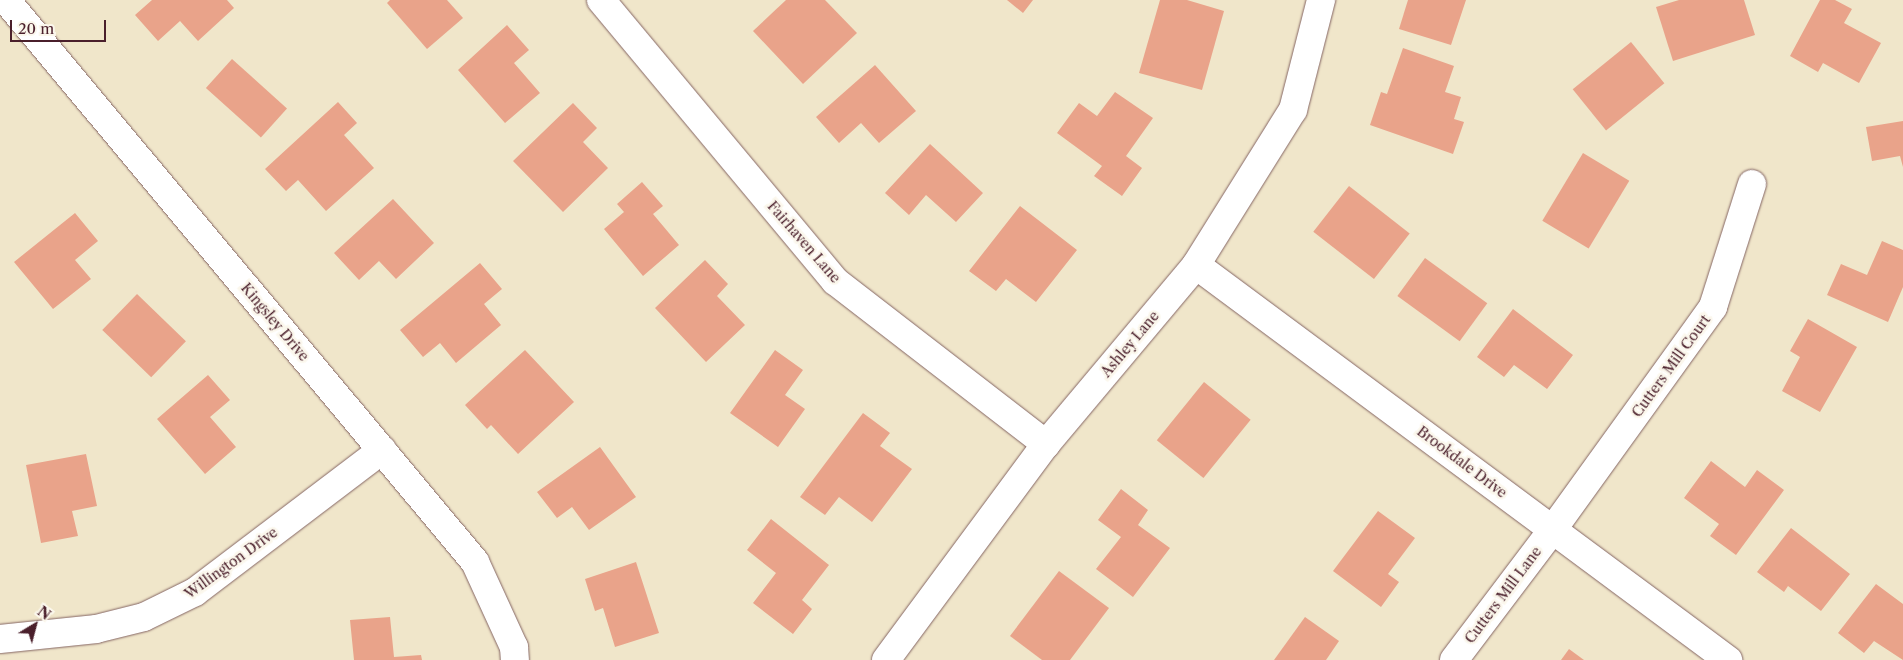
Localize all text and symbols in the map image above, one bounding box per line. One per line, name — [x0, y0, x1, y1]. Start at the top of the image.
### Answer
scale bar — [12, 10, 109, 42]
text: 20 m — [18, 19, 54, 38]
street label: Fairhaven Lane — [764, 198, 844, 286]
street label: Kingsley Drive — [237, 279, 313, 365]
street label: Ashley Lane — [1097, 307, 1163, 381]
street label: Cutters Mill Court — [1628, 312, 1714, 420]
street label: Brookdale Drive — [1414, 423, 1510, 501]
street label: Willington Drive — [181, 524, 281, 602]
street label: Cutters Mill Lane — [1461, 543, 1545, 647]
north arrow — [10, 600, 60, 650]
text: N — [34, 602, 54, 624]

